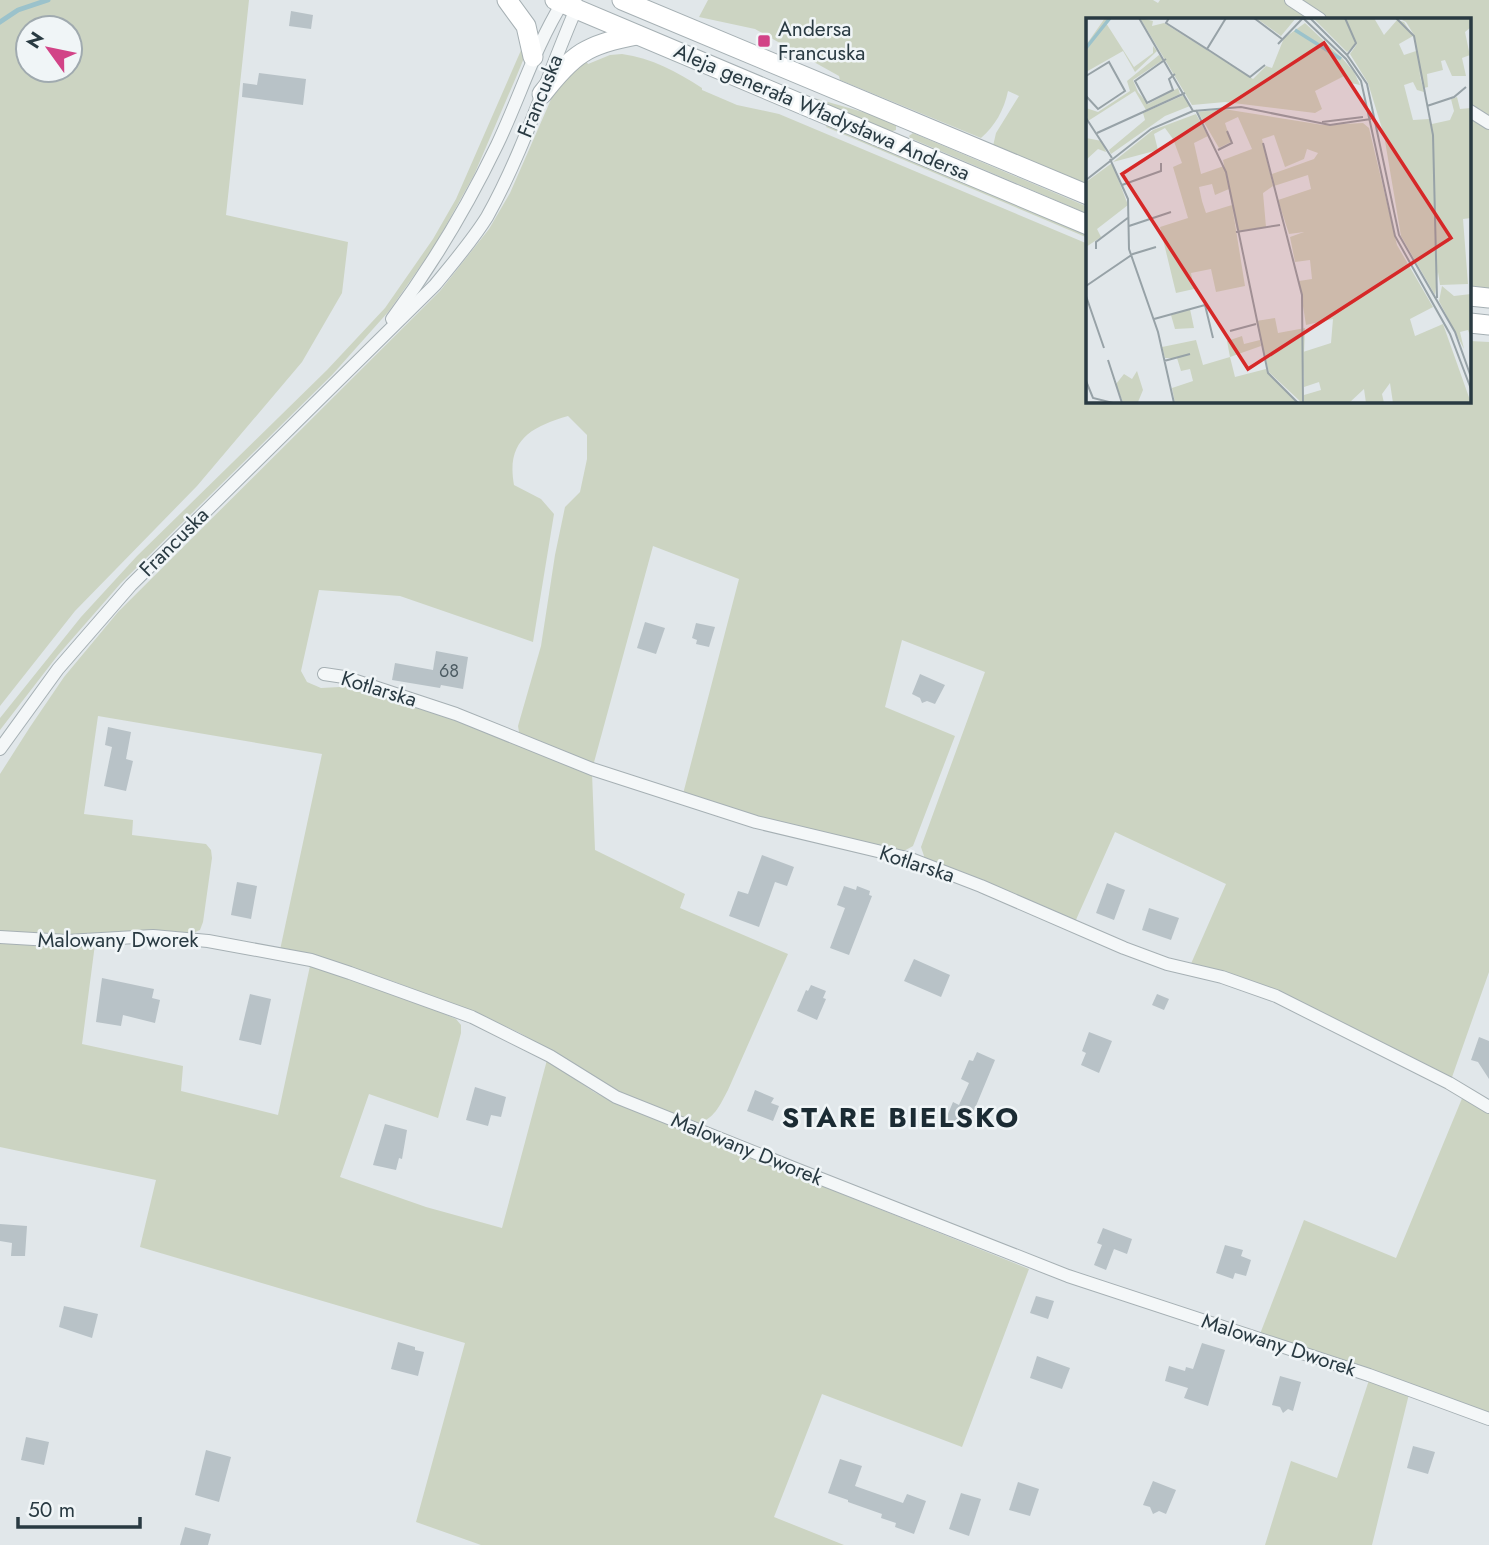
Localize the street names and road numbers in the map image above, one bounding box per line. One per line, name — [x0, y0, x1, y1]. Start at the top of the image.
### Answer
street label: Aleja generała Władysława Andersa — [669, 36, 975, 188]
street label: Francuska — [510, 50, 570, 142]
street label: Francuska — [133, 501, 215, 583]
street label: Kotlarska — [337, 663, 421, 715]
street label: Kotlarska — [875, 838, 959, 890]
street label: Malowany Dworek — [38, 925, 199, 955]
street label: Malowany Dworek — [667, 1105, 828, 1193]
street label: Malowany Dworek — [1198, 1306, 1361, 1384]

